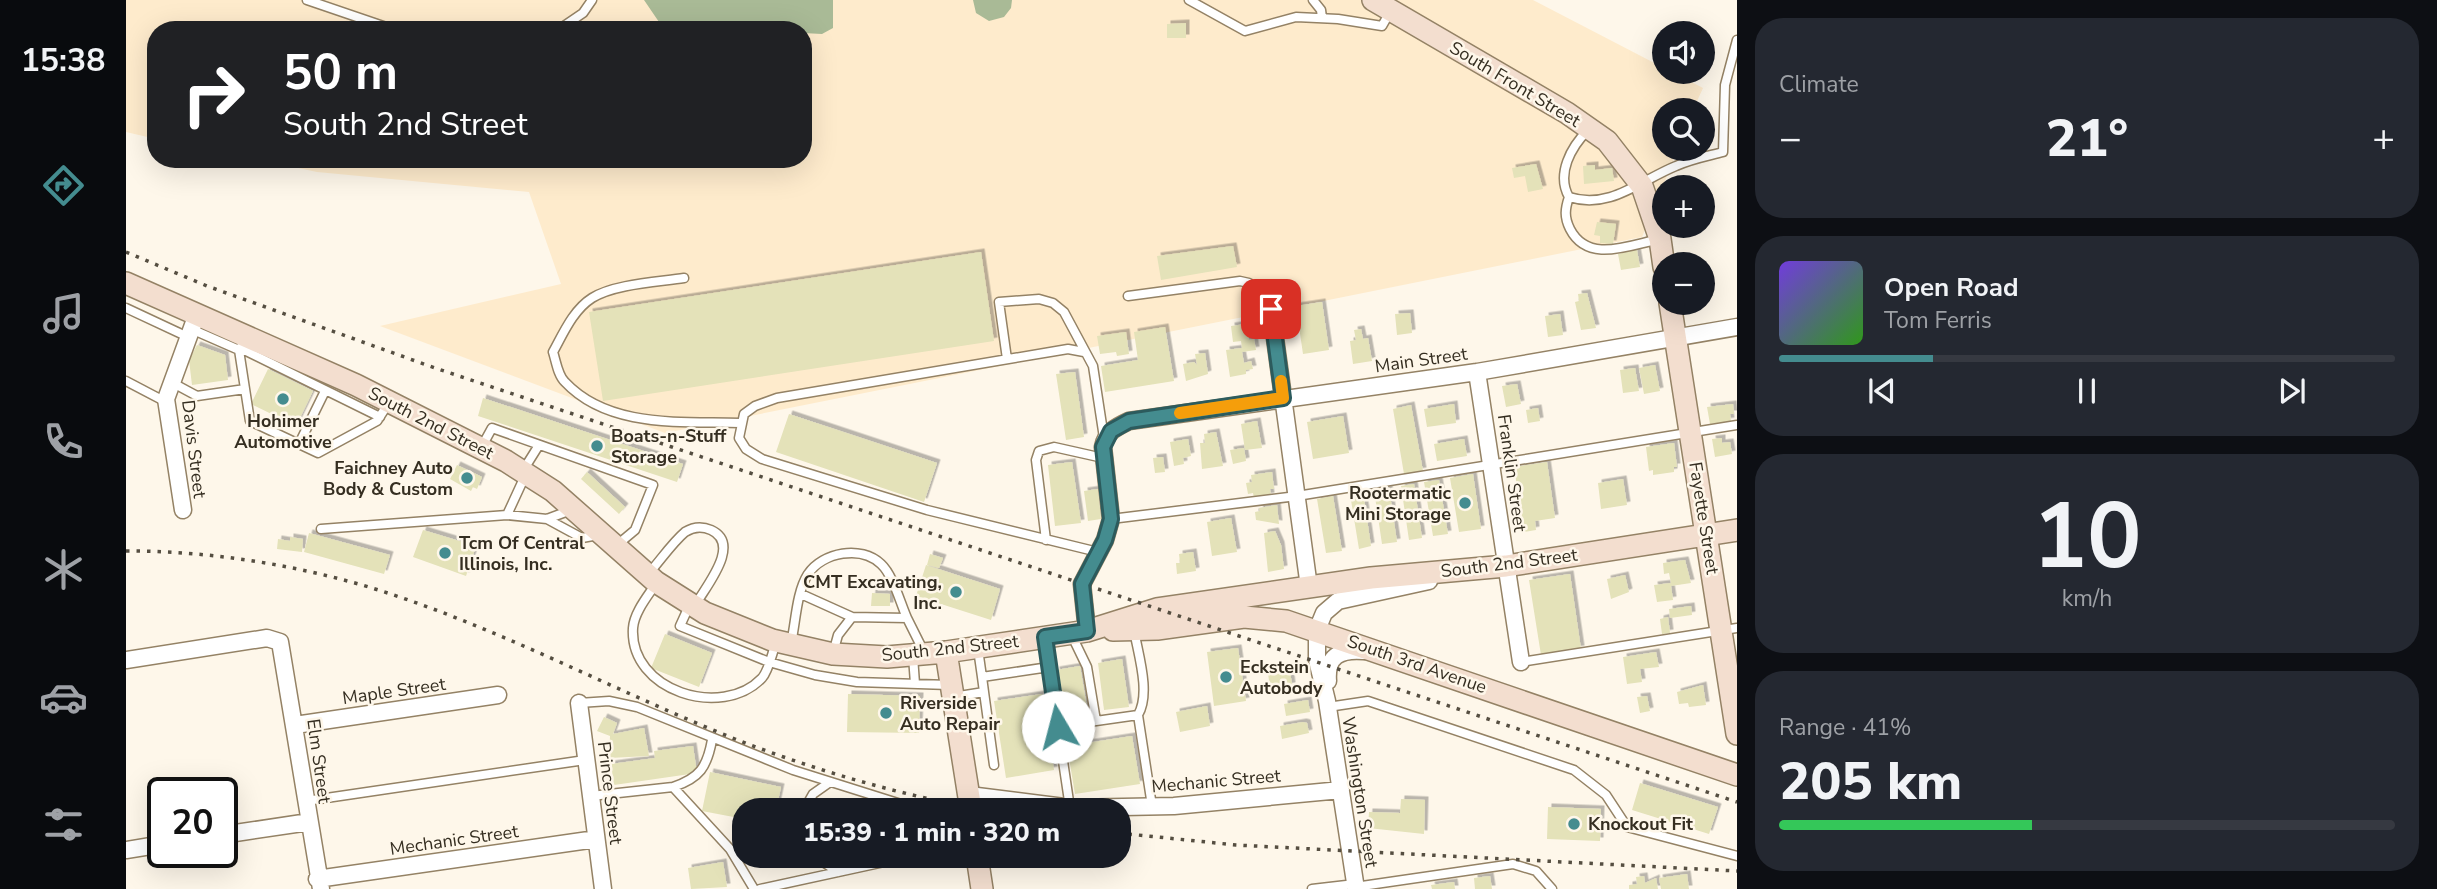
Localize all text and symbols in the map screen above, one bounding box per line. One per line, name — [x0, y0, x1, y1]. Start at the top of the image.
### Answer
map controls — [1652, 21, 1715, 315]
button: sound — [1652, 21, 1715, 84]
street label: South Front Street — [1445, 35, 1585, 133]
text: 15:38 — [21, 39, 105, 82]
text: 50 m — [283, 39, 398, 106]
icon: right — [168, 49, 259, 140]
text: Climate — [1779, 69, 1859, 100]
button: search — [1652, 98, 1715, 161]
text: South 2nd Street — [283, 103, 528, 146]
text: 21° — [2046, 103, 2128, 174]
text: − — [1779, 113, 1802, 164]
text: + — [2372, 113, 2395, 164]
icon: directions — [39, 161, 88, 210]
button: + — [1652, 175, 1715, 238]
button: − — [1652, 252, 1715, 315]
text: Open Road — [1884, 270, 2019, 305]
pin — [1241, 279, 1301, 339]
icon: music — [39, 289, 88, 338]
icon: arrive — [1252, 290, 1290, 328]
text: Tom Ferris — [1884, 305, 1992, 336]
street label: Main Street — [1373, 342, 1469, 378]
icon: previous — [1863, 372, 1901, 410]
icon: pause — [2068, 372, 2106, 410]
icon: next — [2273, 372, 2311, 410]
street label: South 2nd Street — [364, 381, 498, 465]
marker: Hohimer Automotive — [275, 391, 291, 407]
street label: Davis Street — [176, 399, 212, 500]
place label: Hohimer Automotive — [234, 409, 332, 454]
street label: Franklin Street — [1492, 413, 1532, 534]
icon: phone — [39, 417, 88, 466]
place label: Boats-n-Stuff Storage — [611, 424, 727, 469]
marker: Boats-n-Stuff Storage — [589, 438, 605, 454]
place label: Faichney Auto Body & Custom — [323, 456, 453, 501]
street label: Fayette Street — [1683, 460, 1725, 576]
marker: Faichney Auto Body & Custom — [459, 470, 475, 486]
text: 10 — [2032, 475, 2142, 599]
place label: Rootermatic Mini Storage — [1345, 481, 1451, 526]
marker: Rootermatic Mini Storage — [1457, 495, 1473, 511]
place label: Tcm Of Central Illinois, Inc. — [459, 531, 585, 576]
street label: South 2nd Street — [1439, 543, 1579, 583]
icon: climate — [39, 545, 88, 594]
marker: Tcm Of Central Illinois, Inc. — [437, 545, 453, 561]
place label: CMT Excavating, Inc. — [803, 570, 942, 615]
text: km/h — [2062, 583, 2112, 614]
marker: CMT Excavating, Inc. — [948, 584, 964, 600]
street label: South 2nd Street — [880, 629, 1020, 667]
street label: South 3rd Avenue — [1344, 629, 1490, 699]
place label: Eckstein Autobody — [1240, 655, 1323, 700]
marker: Eckstein Autobody — [1218, 669, 1234, 685]
street label: Maple Street — [341, 672, 448, 710]
icon: car — [39, 673, 88, 722]
position arrow — [1021, 690, 1095, 764]
place label: Riverside Auto Repair — [900, 691, 1000, 736]
marker: Riverside Auto Repair — [878, 705, 894, 721]
text: Range · 41% — [1779, 712, 1911, 743]
street label: Washington Street — [1336, 715, 1384, 870]
street label: Elm Street — [301, 717, 337, 805]
street label: Prince Street — [592, 740, 628, 847]
text: 205 km — [1779, 746, 1962, 817]
street label: Mechanic Street — [1150, 763, 1282, 799]
speed limit sign: 20 — [147, 777, 238, 868]
icon: filters — [39, 800, 88, 849]
place label: Knockout Fit — [1588, 812, 1693, 836]
text: 15:39 · 1 min · 320 m — [803, 815, 1060, 850]
marker: Knockout Fit — [1566, 816, 1582, 832]
street label: Mechanic Street — [388, 819, 520, 861]

